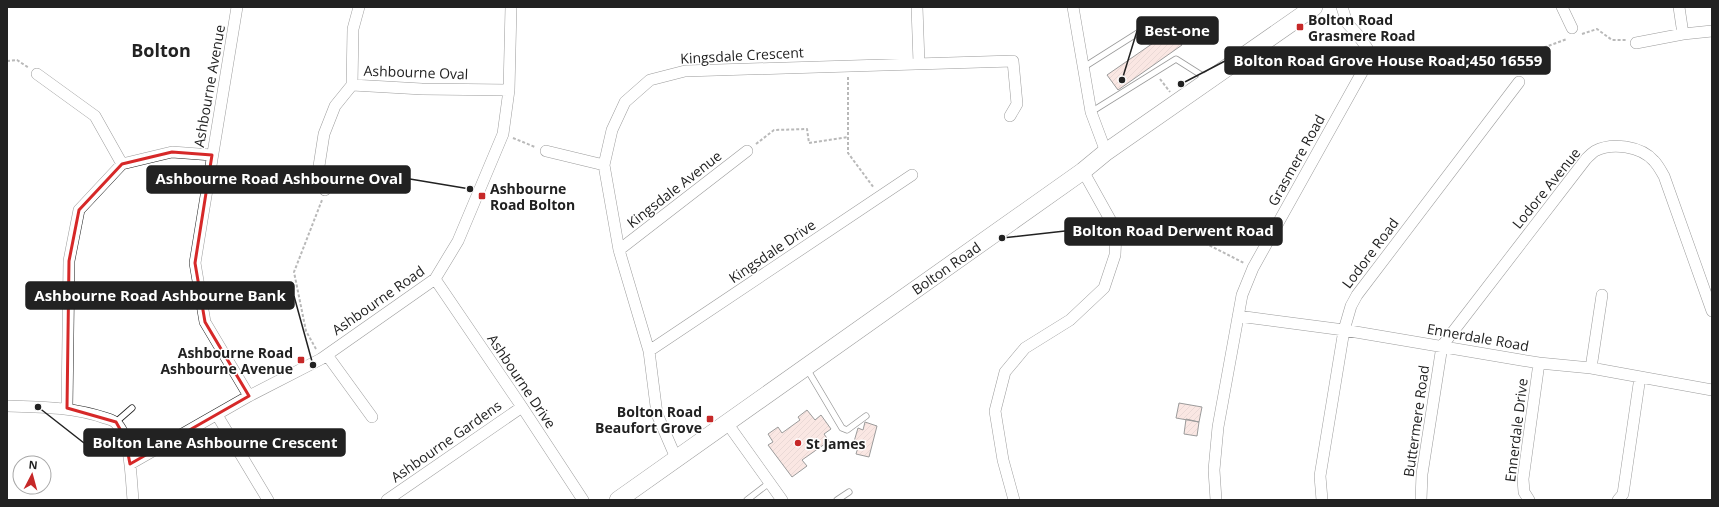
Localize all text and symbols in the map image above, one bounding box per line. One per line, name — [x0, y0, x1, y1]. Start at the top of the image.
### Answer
place label: Bolton Road Grasmere Road — [1308, 10, 1415, 45]
callout: Best-one — [1137, 17, 1218, 44]
text: Best-one — [1144, 20, 1210, 40]
marker: Bolton Road Grasmere Road — [1295, 22, 1305, 32]
street label: Ashbourne Avenue — [189, 23, 229, 149]
district label: Bolton — [131, 38, 191, 62]
street label: Kingsdale Crescent — [680, 42, 804, 68]
callout: Bolton Road Grove House Road;450 16559 — [1225, 47, 1550, 74]
text: Bolton Road Grove House Road;450 16559 — [1234, 50, 1543, 70]
street label: Ashbourne Oval — [363, 61, 469, 83]
street label: Grasmere Road — [1263, 111, 1329, 209]
street label: Lodore Avenue — [1508, 144, 1585, 232]
street label: Kingsdale Avenue — [623, 146, 725, 232]
callout: Ashbourne Road Ashbourne Oval — [147, 166, 410, 193]
text: Ashbourne Road Ashbourne Oval — [155, 168, 403, 188]
place label: Ashbourne Road Bolton — [490, 179, 575, 214]
marker: Ashbourne Road Bolton — [477, 191, 487, 201]
street label: Lodore Road — [1337, 214, 1403, 292]
street label: Kingsdale Drive — [725, 215, 819, 287]
callout: Bolton Road Derwent Road — [1065, 218, 1282, 245]
text: Bolton Road Derwent Road — [1072, 220, 1274, 240]
street label: Bolton Road — [908, 237, 984, 299]
street label: Ashbourne Road — [328, 261, 428, 339]
callout: Ashbourne Road Ashbourne Bank — [26, 282, 294, 309]
text: Ashbourne Road Ashbourne Bank — [34, 285, 286, 305]
street label: Ennerdale Road — [1425, 319, 1531, 355]
street label: Ashbourne Drive — [483, 330, 561, 432]
place label: Ashbourne Road Ashbourne Avenue — [160, 343, 293, 378]
marker: Ashbourne Road Ashbourne Avenue — [296, 355, 306, 365]
street label: Buttermere Road — [1399, 364, 1433, 478]
street label: Ennerdale Drive — [1500, 377, 1532, 483]
street label: Ashbourne Gardens — [387, 396, 505, 486]
place label: Bolton Road Beaufort Grove — [595, 402, 702, 437]
marker: Bolton Road Beaufort Grove — [705, 414, 715, 424]
callout: Bolton Lane Ashbourne Crescent — [84, 429, 345, 456]
text: Bolton Lane Ashbourne Crescent — [92, 432, 338, 452]
place label: St James — [806, 434, 866, 453]
marker: St James — [793, 438, 803, 448]
north arrow — [12, 455, 52, 495]
text: N — [28, 457, 38, 472]

